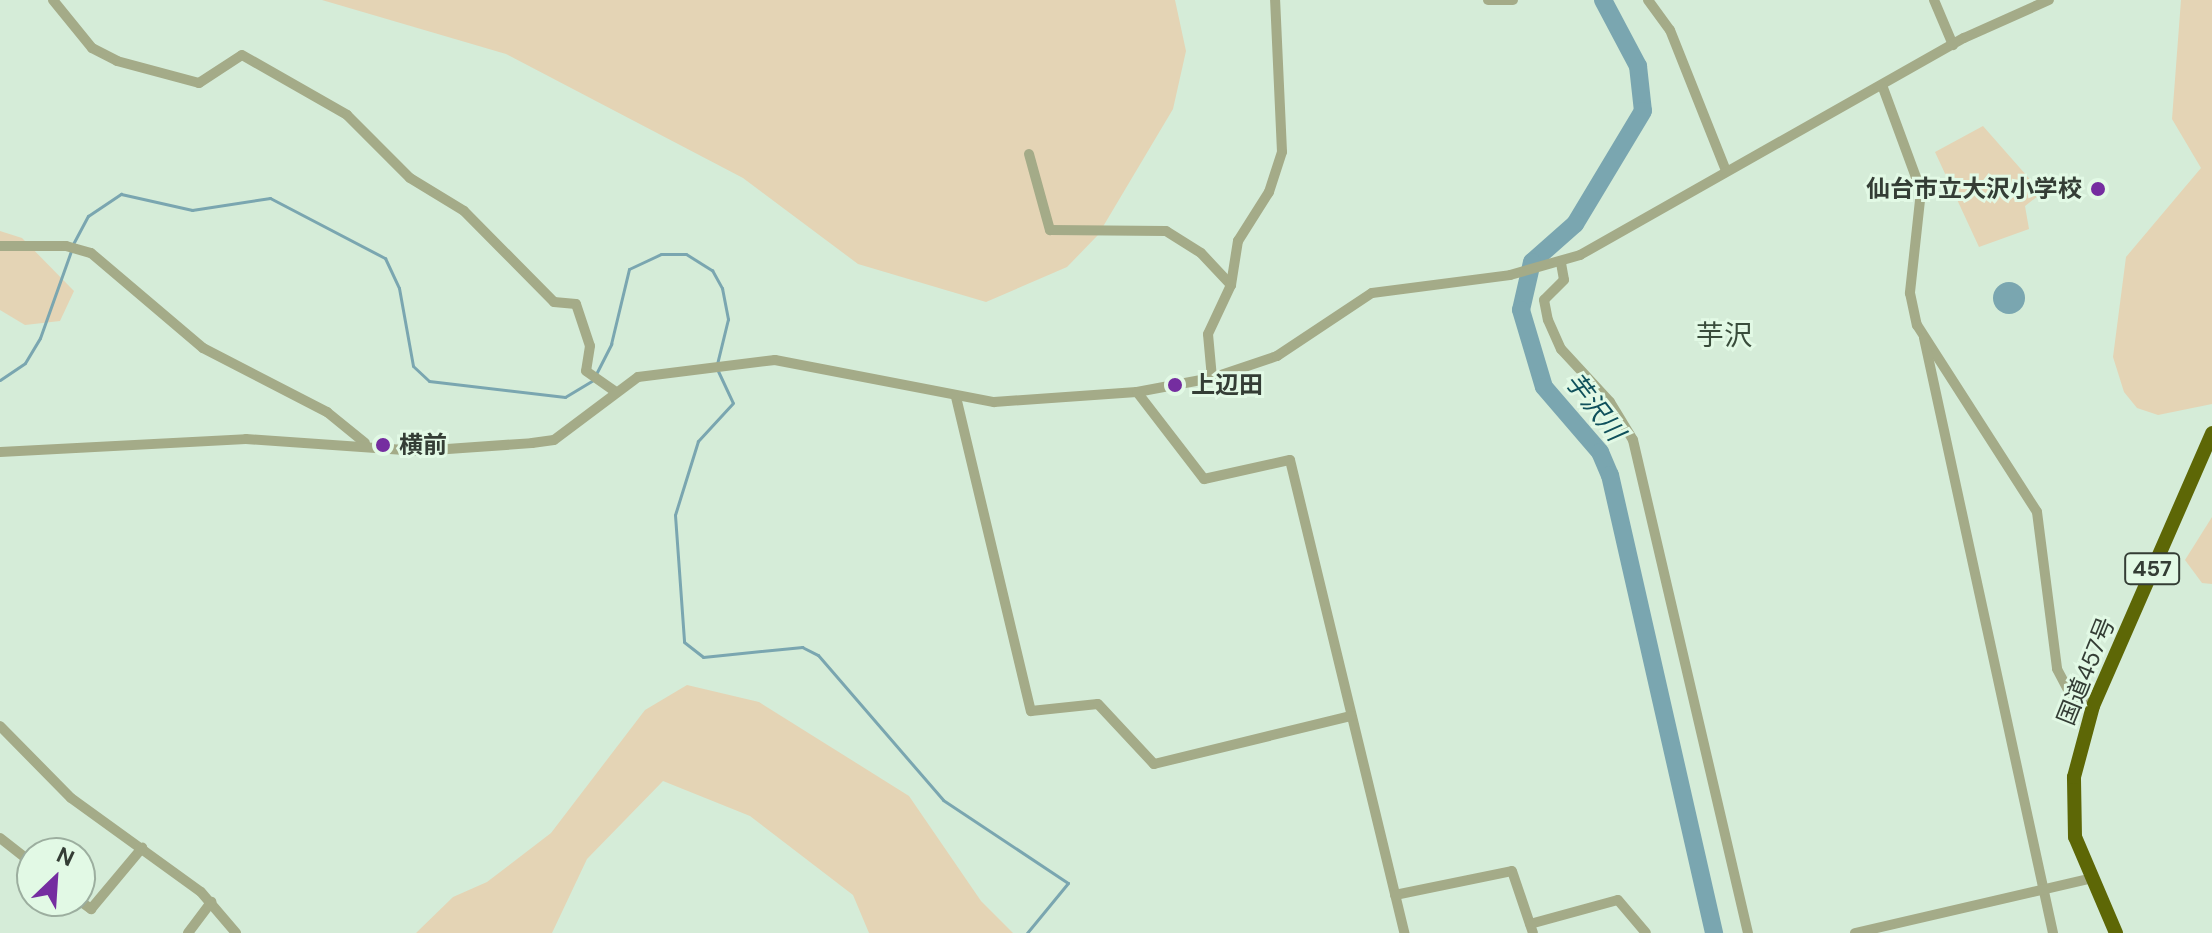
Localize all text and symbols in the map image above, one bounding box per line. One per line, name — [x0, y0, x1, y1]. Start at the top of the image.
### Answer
place label: 仙台市立大沢小学校 — [1866, 175, 2082, 203]
marker: 仙台市立大沢小学校 — [2089, 180, 2107, 198]
district label: 芋沢 — [1696, 319, 1752, 353]
water label: 芋沢川 — [1558, 367, 1630, 447]
place label: 上辺田 — [1191, 371, 1263, 399]
marker: 上辺田 — [1166, 376, 1184, 394]
place label: 横前 — [399, 431, 447, 459]
marker: 横前 — [374, 436, 392, 454]
road number: 457 — [2124, 551, 2180, 587]
street label: 国道457号 — [2051, 613, 2121, 729]
north arrow — [16, 837, 96, 917]
text: N — [52, 840, 79, 873]

